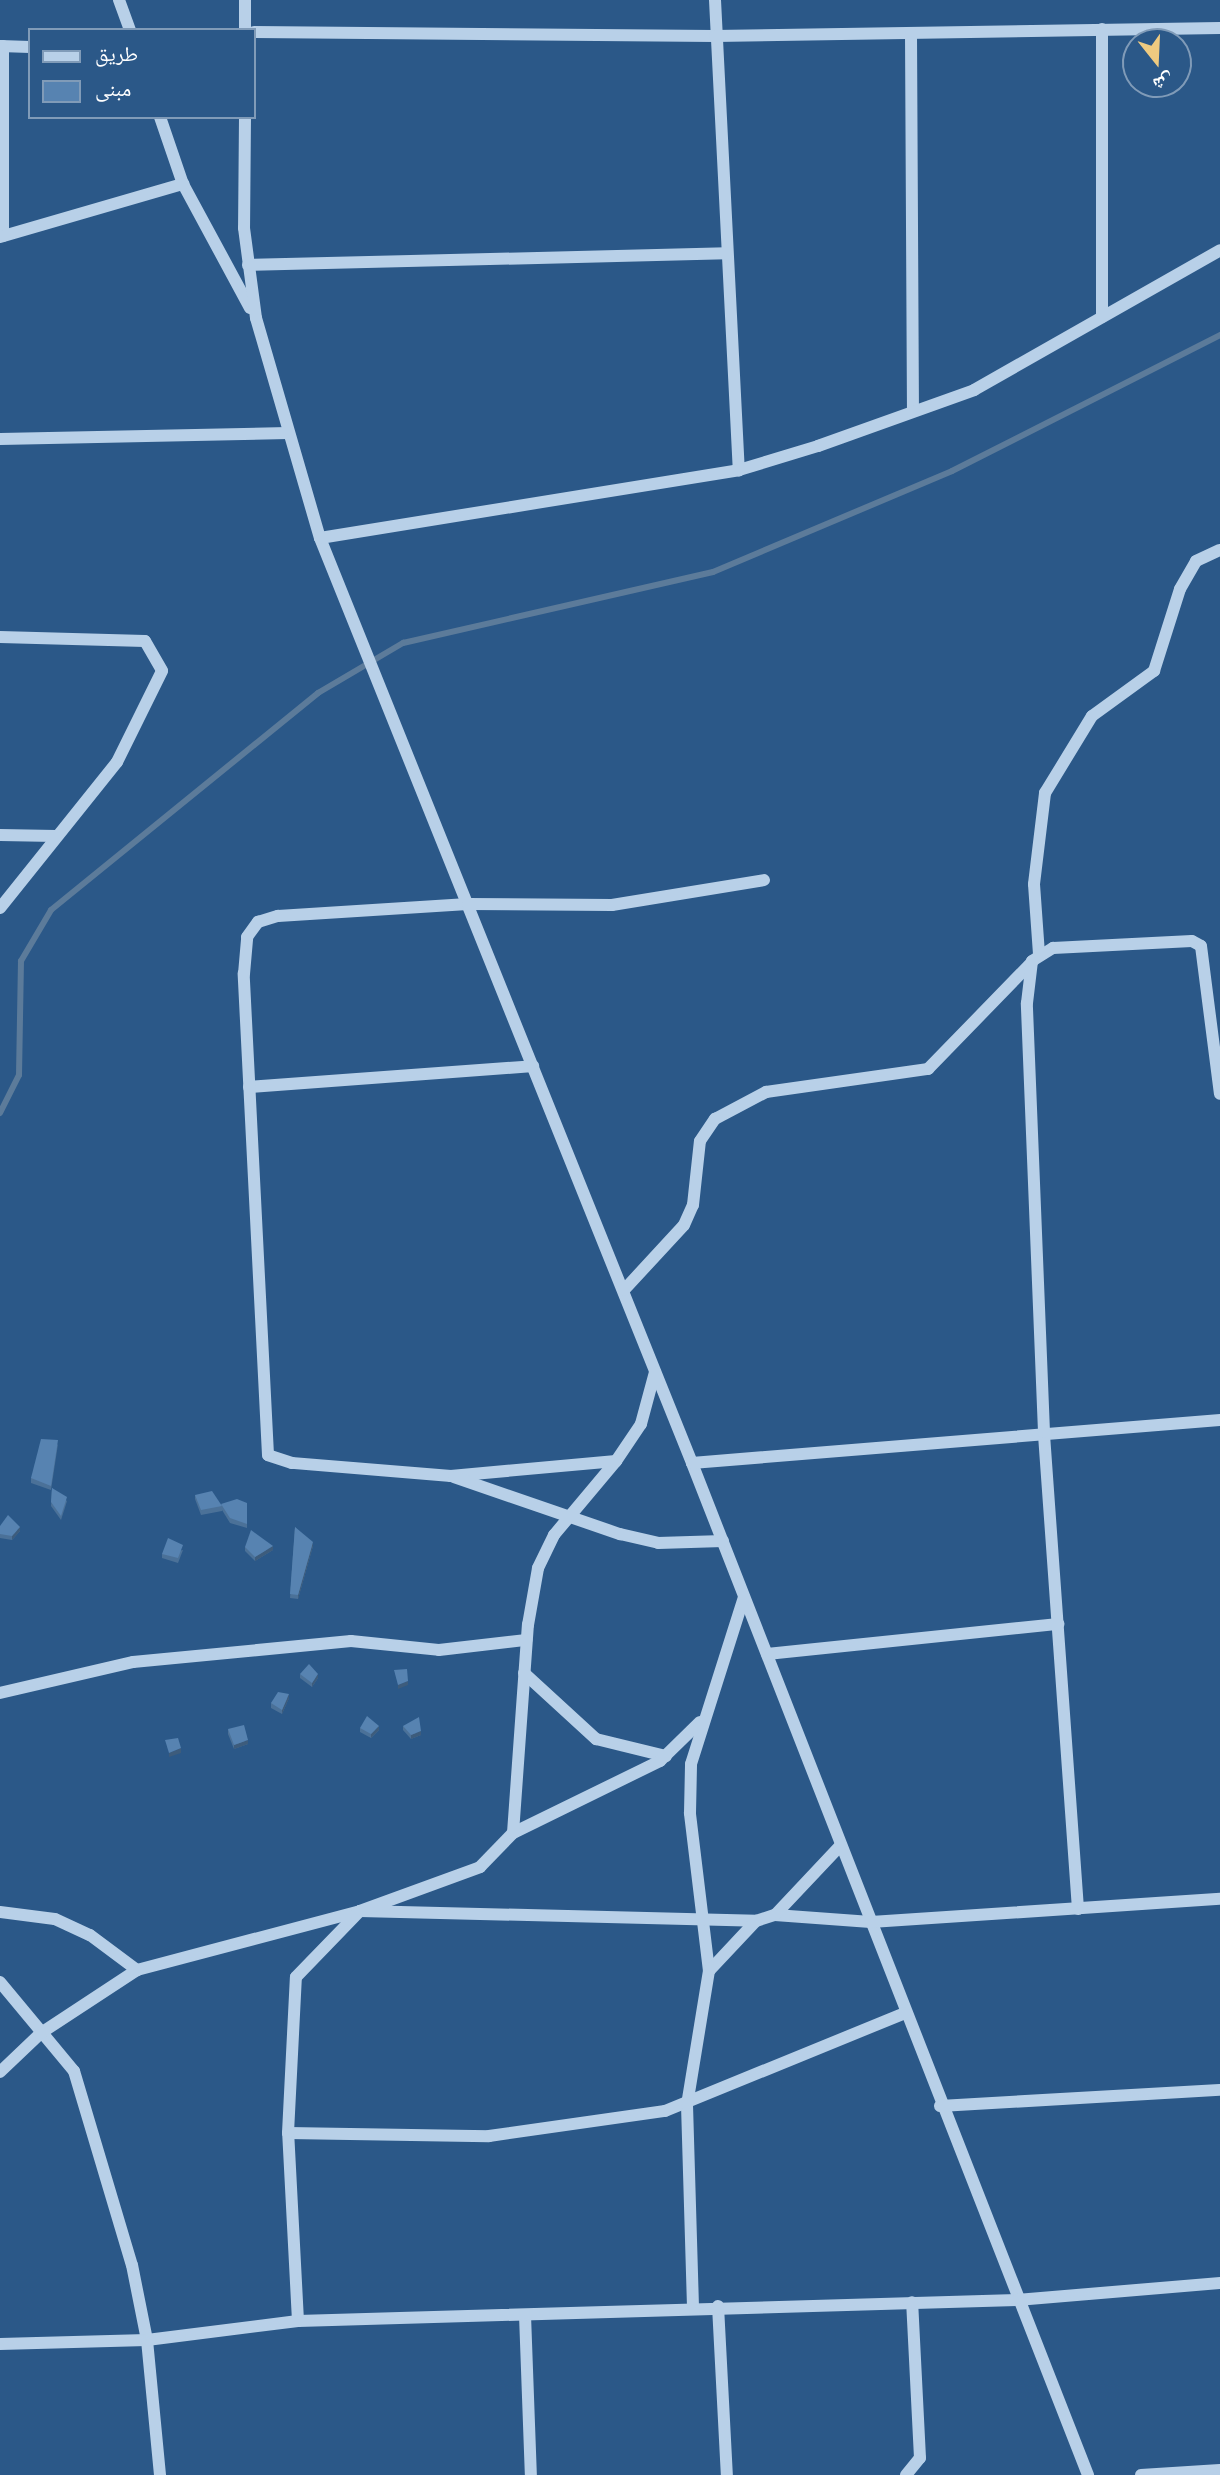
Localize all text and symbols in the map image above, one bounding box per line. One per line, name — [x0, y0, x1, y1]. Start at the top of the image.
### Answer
legend — [28, 28, 256, 119]
north arrow — [1122, 28, 1192, 98]
text: طريق — [95, 39, 138, 69]
text: ش — [1149, 66, 1177, 97]
text: مبنى — [95, 74, 131, 104]

